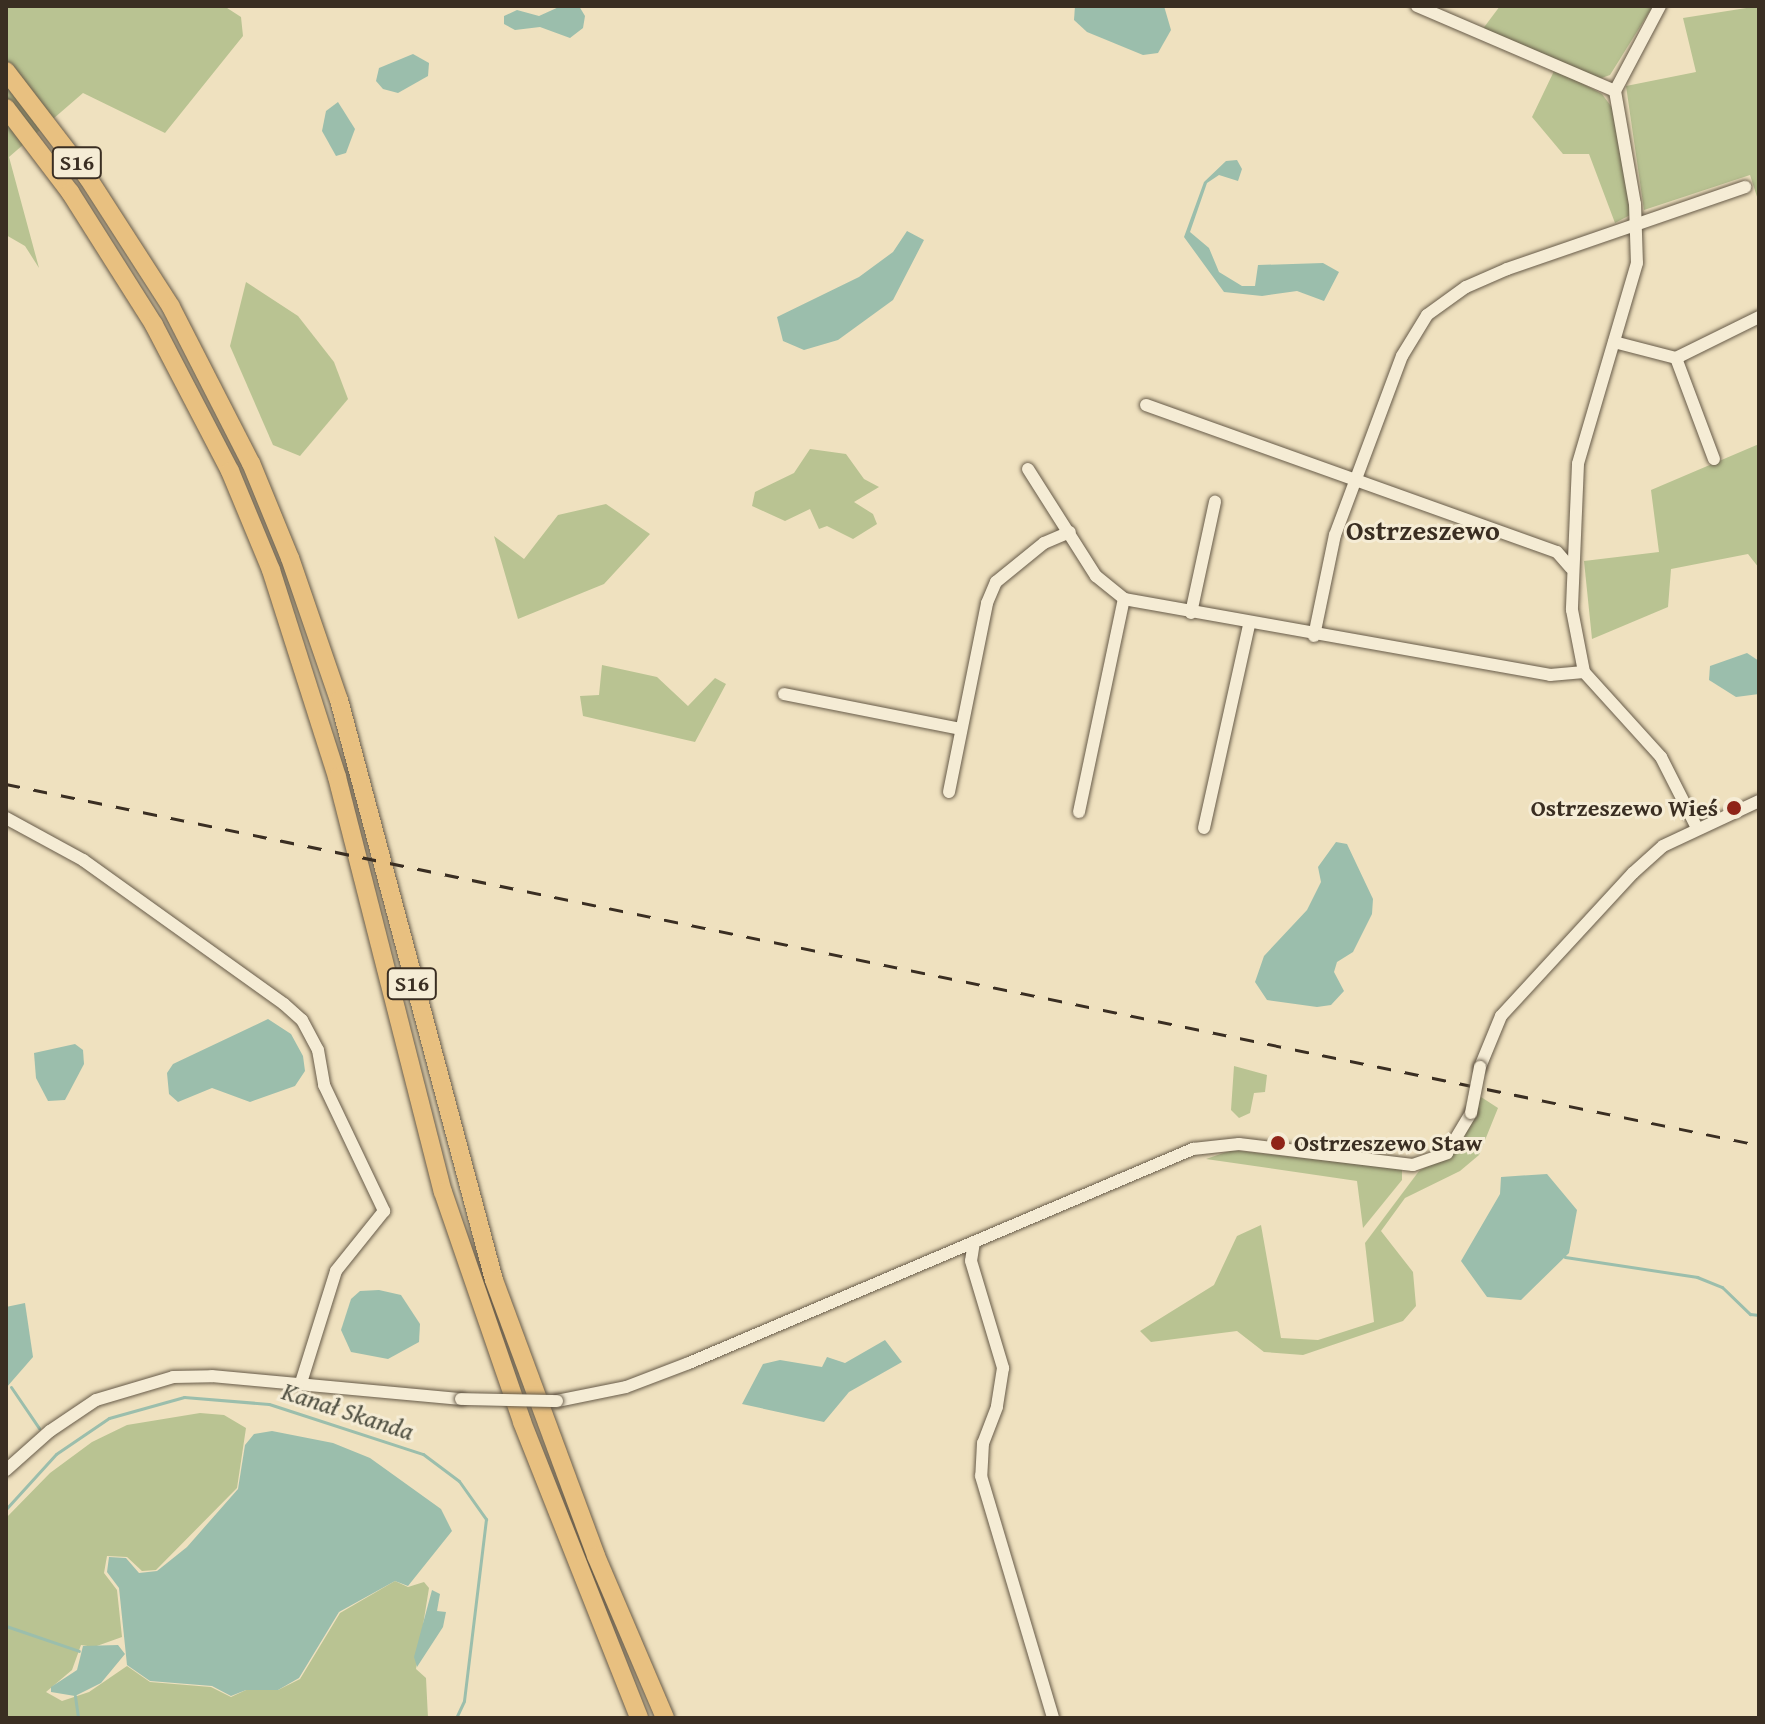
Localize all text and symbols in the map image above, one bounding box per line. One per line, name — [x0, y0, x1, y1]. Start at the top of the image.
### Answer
road number: S16 — [51, 145, 103, 181]
district label: Ostrzeszewo — [1346, 513, 1500, 547]
place label: Ostrzeszewo Wieś — [1531, 794, 1718, 822]
marker: Ostrzeszewo Wieś — [1725, 799, 1743, 817]
road number: S16 — [386, 966, 438, 1002]
place label: Ostrzeszewo Staw — [1294, 1129, 1482, 1157]
marker: Ostrzeszewo Staw — [1269, 1134, 1287, 1152]
water label: Kanał Skanda — [278, 1375, 418, 1447]

